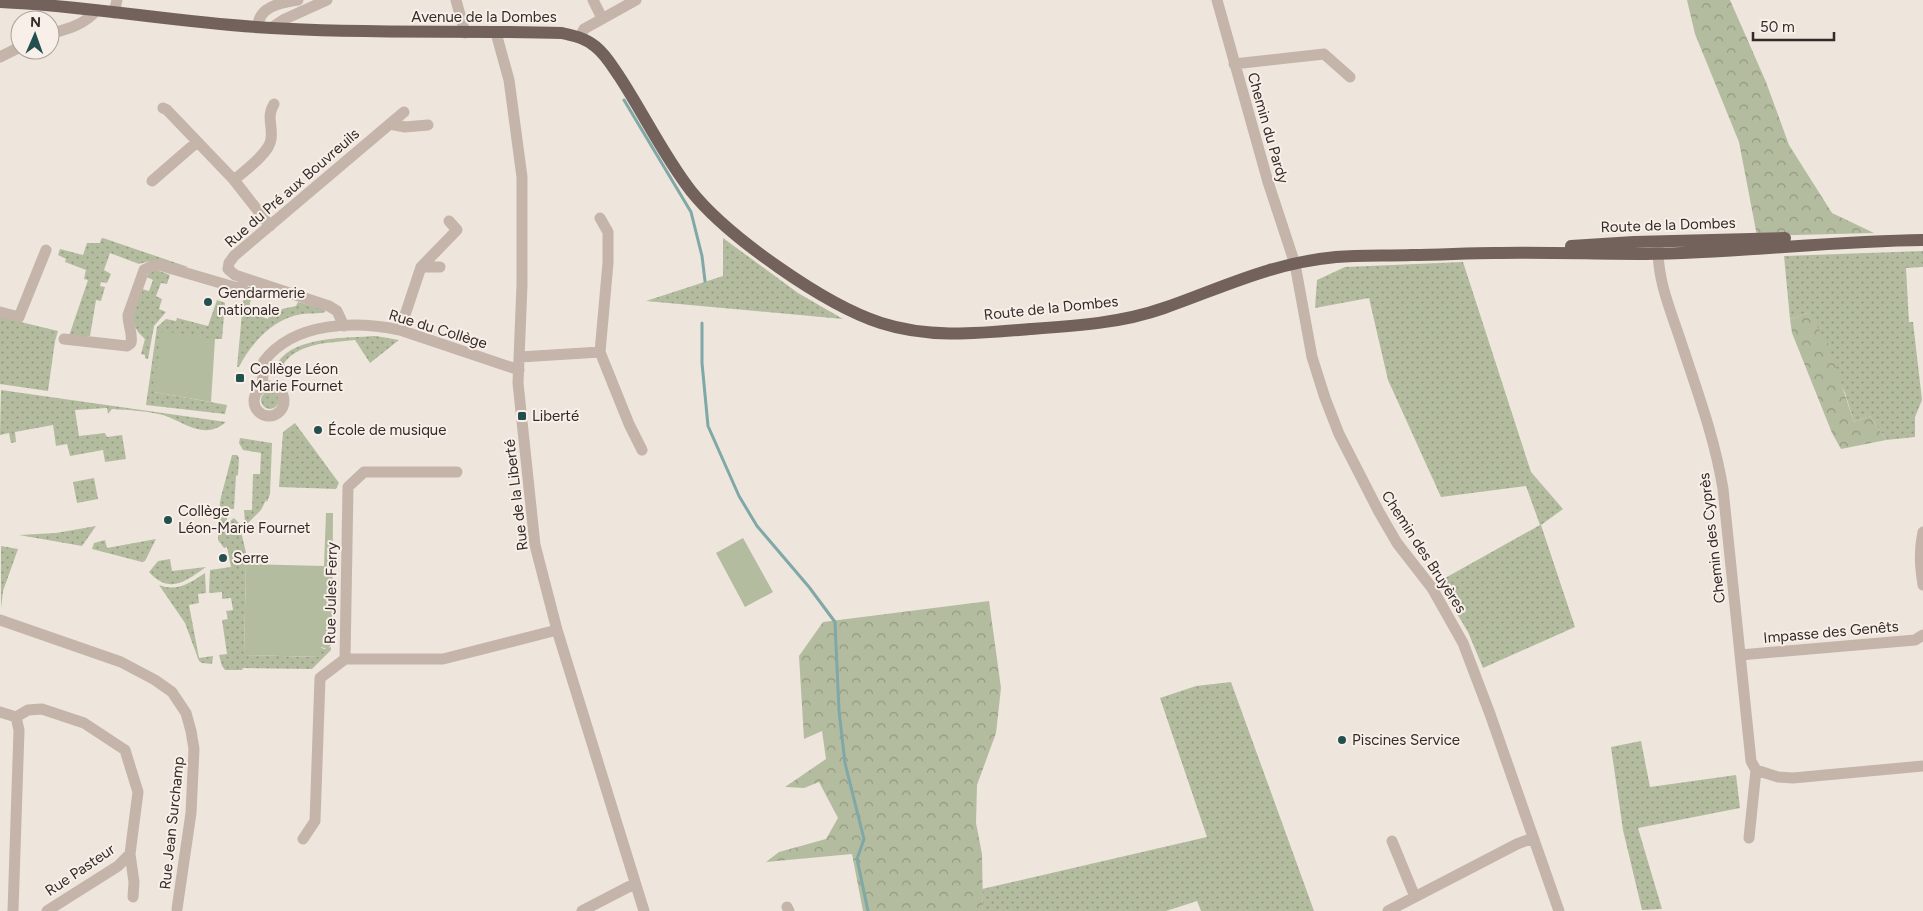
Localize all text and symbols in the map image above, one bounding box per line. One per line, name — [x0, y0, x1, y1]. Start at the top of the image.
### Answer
street label: Avenue de la Dombes — [411, 8, 557, 26]
north arrow — [10, 10, 60, 60]
scale bar — [1753, 10, 1834, 42]
text: N — [30, 14, 41, 31]
text: 50 m — [1760, 18, 1795, 36]
street label: Chemin du Pardy — [1244, 70, 1292, 186]
street label: Rue du Pré aux Bouvreuils — [221, 125, 363, 251]
street label: Route de la Dombes — [1600, 214, 1736, 236]
place label: Gendarmerie nationale — [218, 284, 305, 319]
street label: Route de la Dombes — [983, 292, 1119, 324]
marker: Gendarmerie nationale — [202, 296, 214, 308]
street label: Rue du Collège — [387, 306, 489, 352]
place label: Collège Léon Marie Fournet — [250, 360, 344, 395]
marker: Collège Léon Marie Fournet — [234, 372, 246, 384]
place label: Liberté — [532, 407, 579, 425]
marker: Liberté — [516, 410, 528, 422]
place label: École de musique — [328, 421, 446, 439]
marker: École de musique — [312, 424, 324, 436]
street label: Rue de la Liberté — [500, 438, 532, 552]
street label: Chemin des Cyprès — [1695, 472, 1729, 604]
street label: Chemin des Bruyères — [1378, 487, 1470, 617]
place label: Collège Léon-Marie Fournet — [178, 502, 311, 537]
marker: Collège Léon-Marie Fournet — [162, 514, 174, 526]
street label: Rue Jules Ferry — [321, 542, 341, 644]
place label: Serre — [233, 549, 269, 567]
marker: Serre — [217, 552, 229, 564]
street label: Impasse des Genêts — [1763, 617, 1899, 647]
place label: Piscines Service — [1352, 731, 1460, 749]
marker: Piscines Service — [1336, 734, 1348, 746]
street label: Rue Jean Surchamp — [156, 755, 188, 890]
street label: Rue Pasteur — [42, 840, 118, 900]

